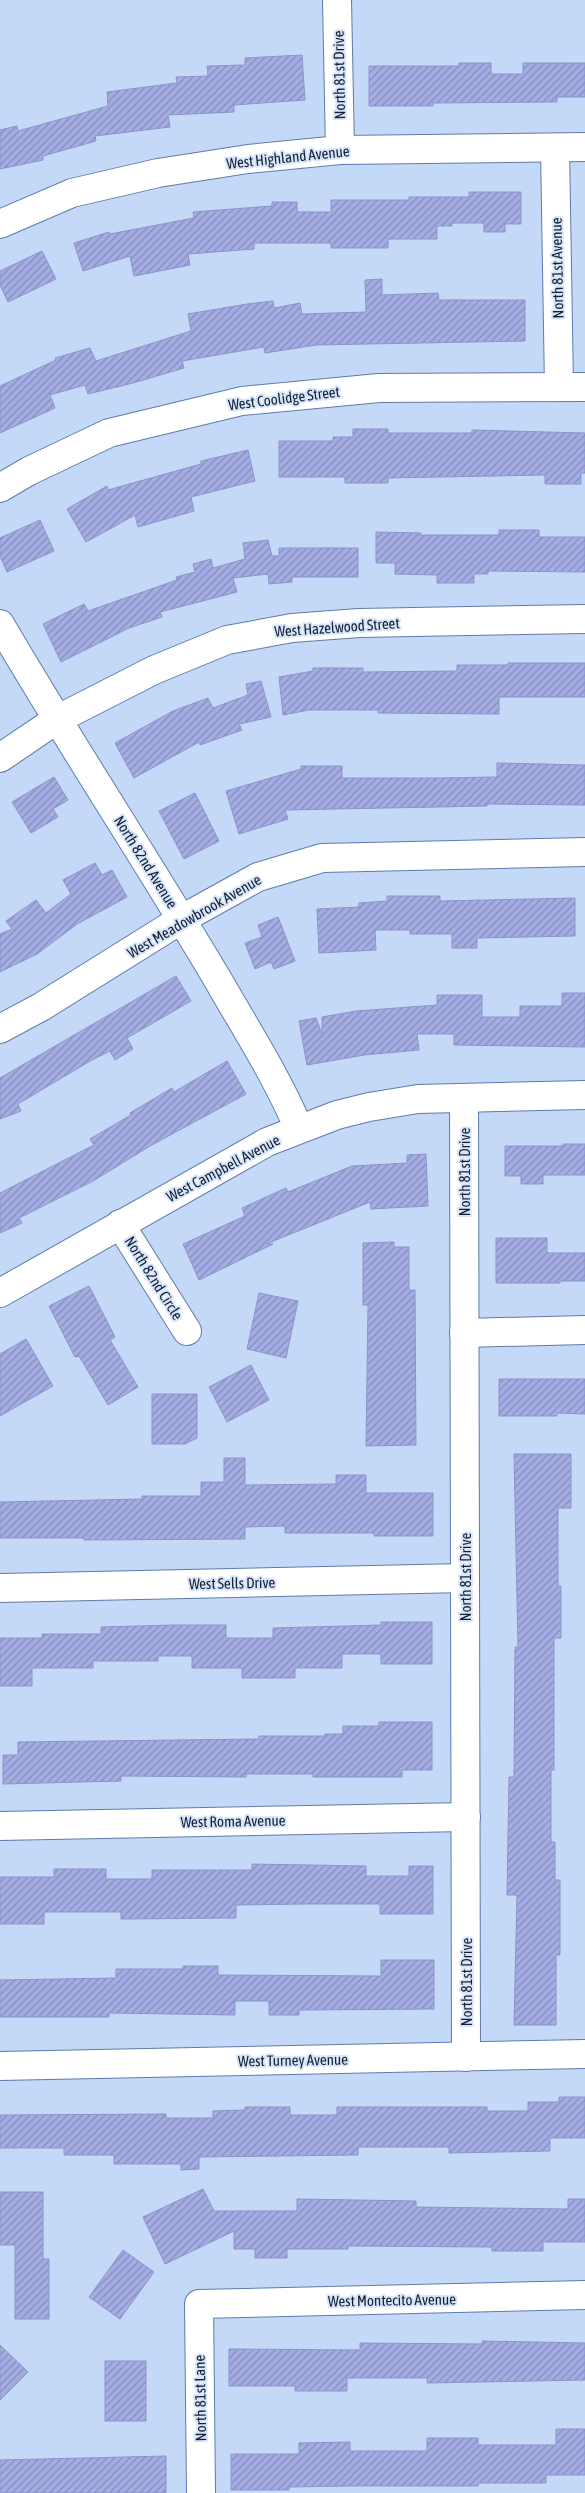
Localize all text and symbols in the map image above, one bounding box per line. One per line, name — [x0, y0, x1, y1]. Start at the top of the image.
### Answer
street label: North 81st Drive — [330, 30, 348, 120]
street label: West Highland Avenue — [226, 142, 351, 172]
street label: North 81st Avenue — [548, 217, 566, 319]
street label: West Coolidge Street — [227, 383, 341, 413]
street label: West Hazelwood Street — [274, 614, 400, 640]
street label: North 82nd Avenue — [111, 813, 181, 912]
street label: West Meadowbrook Avenue — [124, 871, 264, 961]
street label: North 81st Drive — [456, 1127, 473, 1216]
street label: West Campbell Avenue — [163, 1131, 283, 1205]
street label: North 82nd Circle — [122, 1233, 187, 1323]
street label: North 81st Drive — [457, 1532, 474, 1621]
street label: West Sells Drive — [189, 1574, 276, 1592]
street label: West Roma Avenue — [180, 1812, 286, 1830]
street label: North 81st Drive — [458, 1937, 475, 2026]
street label: West Turney Avenue — [238, 2051, 348, 2069]
street label: West Montecito Avenue — [328, 2290, 456, 2310]
street label: North 81st Lane — [191, 2354, 209, 2441]

